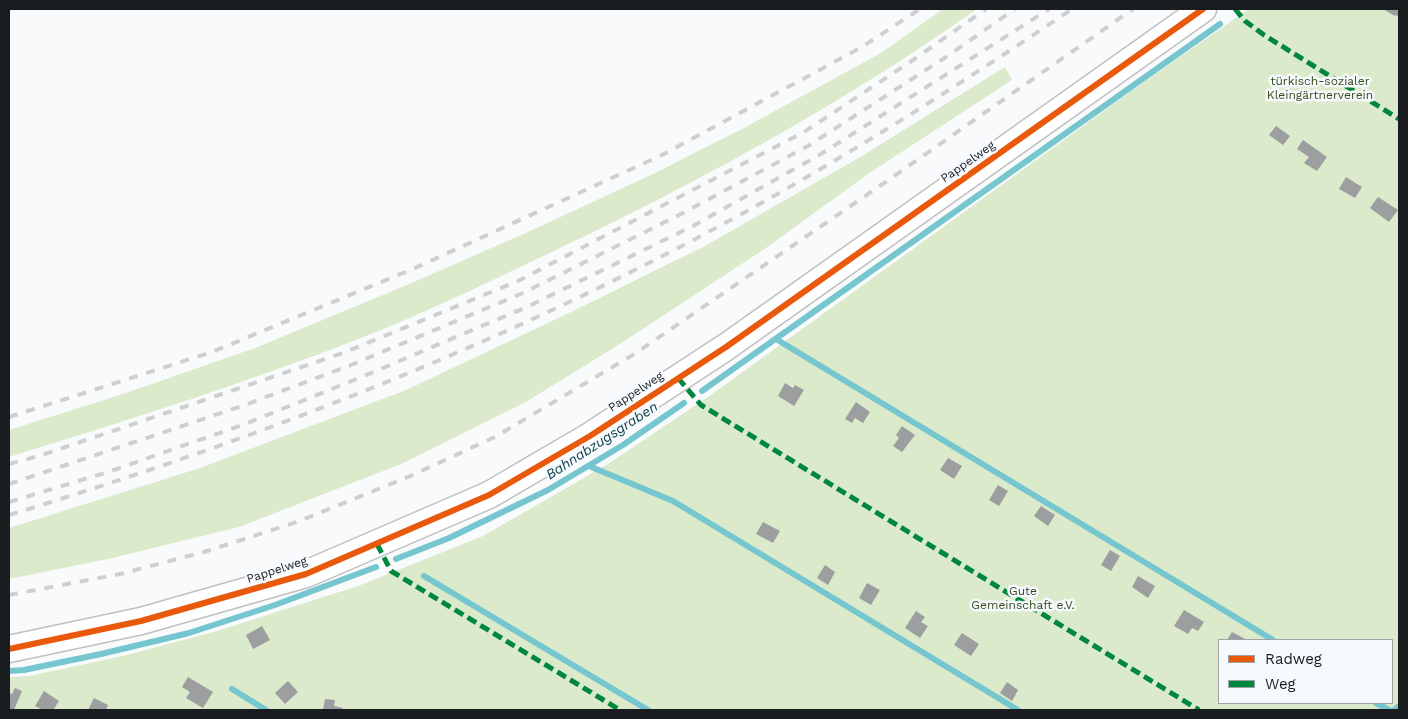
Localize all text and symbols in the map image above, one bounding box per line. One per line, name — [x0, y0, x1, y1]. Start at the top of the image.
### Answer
park label: türkisch-sozialer Kleingärtnerverein — [1267, 74, 1373, 102]
street label: Pappelweg — [938, 138, 998, 186]
street label: Pappelweg — [606, 369, 666, 415]
water label: Bahnabzugsgraben — [543, 399, 661, 483]
street label: Pappelweg — [245, 553, 309, 587]
park label: Gute Gemeinschaft e.V. — [971, 584, 1075, 612]
legend — [1218, 639, 1393, 704]
text: Radweg — [1265, 650, 1322, 668]
text: Weg — [1265, 675, 1296, 693]

